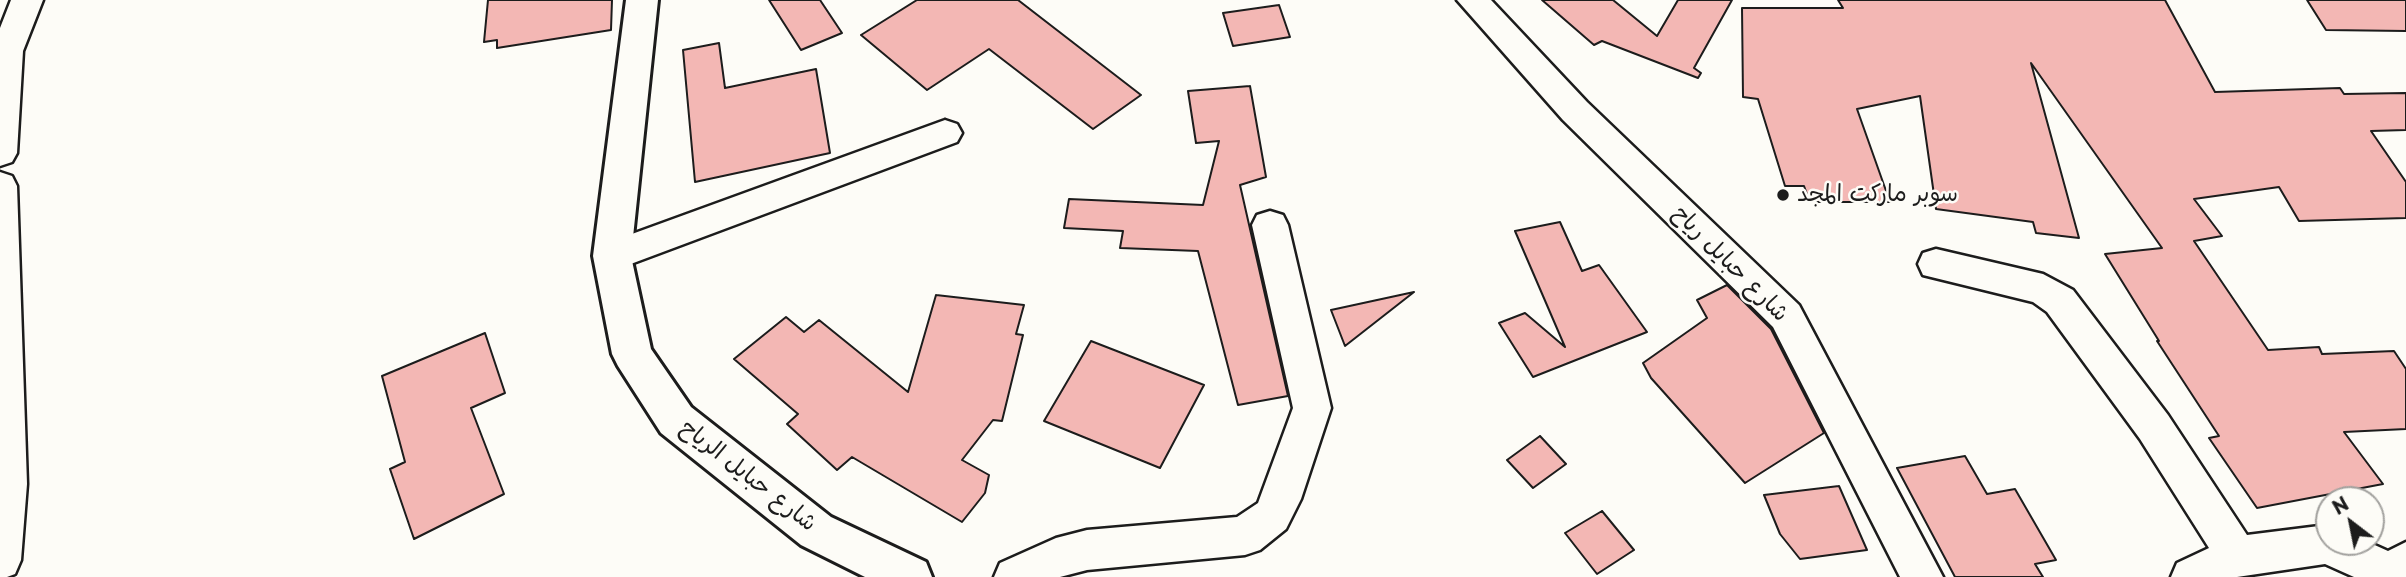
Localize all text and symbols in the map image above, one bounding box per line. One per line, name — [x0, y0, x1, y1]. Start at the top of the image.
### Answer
place label: سوبر ماركت المجد — [1797, 181, 1958, 209]
marker: سوبر ماركت المجد — [1775, 187, 1791, 203]
street label: شارع حبايل رياح — [1666, 200, 1794, 328]
street label: شارع حبايل الرياح — [674, 414, 822, 538]
north arrow — [2315, 486, 2385, 556]
text: N — [2326, 489, 2354, 521]

